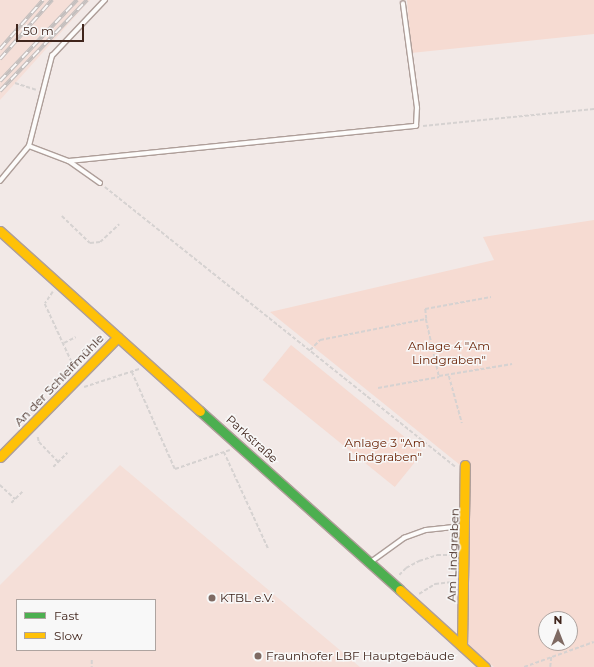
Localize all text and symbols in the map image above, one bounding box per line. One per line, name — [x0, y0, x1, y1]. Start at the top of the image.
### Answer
scale bar — [18, 16, 86, 42]
text: 50 m — [23, 23, 54, 38]
street label: An der Schleifmühle — [11, 331, 107, 429]
park label: Anlage 4 "Am Lindgraben" — [408, 339, 490, 367]
street label: Parkstraße — [223, 412, 281, 466]
park label: Anlage 3 "Am Lindgraben" — [345, 436, 425, 464]
street label: Am Lindgraben — [444, 508, 462, 602]
place label: KTBL e.V. — [220, 591, 274, 605]
marker: KTBL e.V. — [207, 593, 217, 603]
legend — [16, 599, 156, 651]
text: Fast — [54, 608, 79, 623]
north arrow — [538, 611, 578, 651]
text: N — [554, 613, 562, 627]
text: Slow — [54, 628, 83, 643]
place label: Fraunhofer LBF Hauptgebäude — [266, 649, 454, 663]
marker: Fraunhofer LBF Hauptgebäude — [253, 651, 263, 661]

